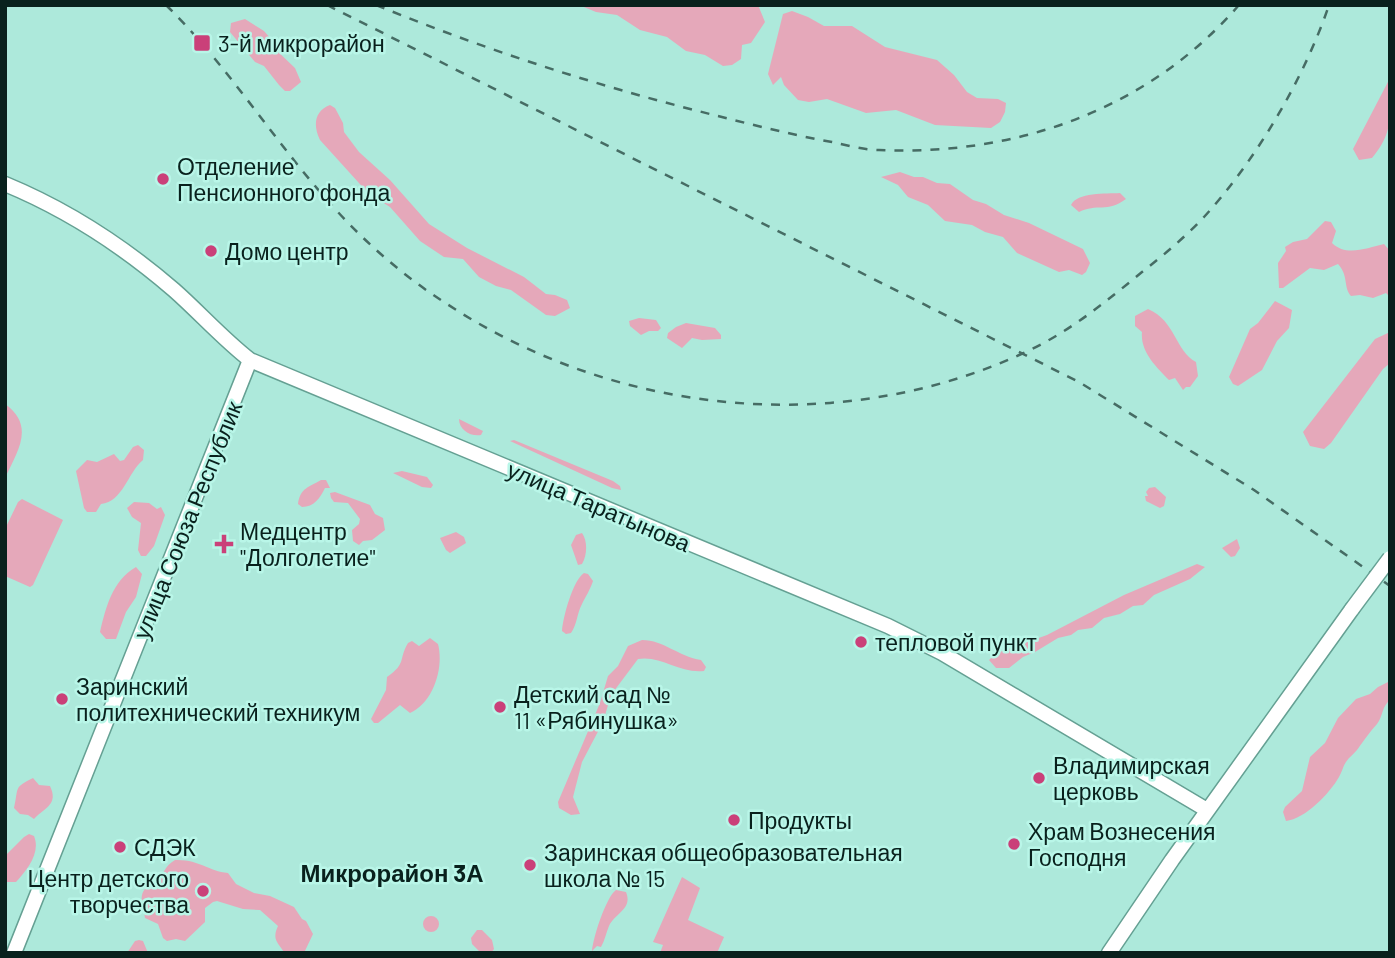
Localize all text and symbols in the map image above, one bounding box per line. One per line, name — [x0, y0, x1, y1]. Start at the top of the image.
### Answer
place label: 3-й микрорайон — [218, 29, 385, 57]
marker: 3-й микрорайон — [192, 33, 212, 53]
place label: Отделение Пенсионного фонда — [177, 152, 390, 206]
marker: Отделение Пенсионного фонда — [155, 171, 171, 187]
place label: Домо центр — [225, 237, 349, 265]
marker: Домо центр — [203, 243, 219, 259]
street label: улица Союза Республик — [126, 396, 248, 643]
street label: улица Таратынова — [503, 455, 695, 557]
place label: Медцентр "Долголетие" — [240, 517, 375, 571]
marker: Медцентр "Долголетие" — [214, 534, 234, 554]
place label: тепловой пункт — [875, 628, 1037, 656]
marker: тепловой пункт — [853, 634, 869, 650]
place label: Заринский политехнический техникум — [76, 672, 360, 726]
place label: Детский сад № 11 «Рябинушка» — [514, 680, 679, 734]
marker: Заринский политехнический техникум — [54, 691, 70, 707]
marker: Детский сад № 11 «Рябинушка» — [492, 699, 508, 715]
place label: Владимирская церковь — [1053, 751, 1210, 805]
marker: Владимирская церковь — [1031, 770, 1047, 786]
place label: Продукты — [748, 806, 852, 834]
marker: Продукты — [726, 812, 742, 828]
place label: Храм Вознесения Господня — [1028, 817, 1216, 871]
place label: СДЭК — [134, 833, 196, 861]
marker: Храм Вознесения Господня — [1006, 836, 1022, 852]
place label: Заринская общеобразовательная школа № 15 — [544, 838, 903, 892]
marker: СДЭК — [112, 839, 128, 855]
marker: Заринская общеобразовательная школа № 15 — [522, 857, 538, 873]
district label: Микрорайон 3А — [300, 858, 484, 887]
place label: Центр детского творчества — [28, 864, 189, 918]
marker: Центр детского творчества — [195, 883, 211, 899]

